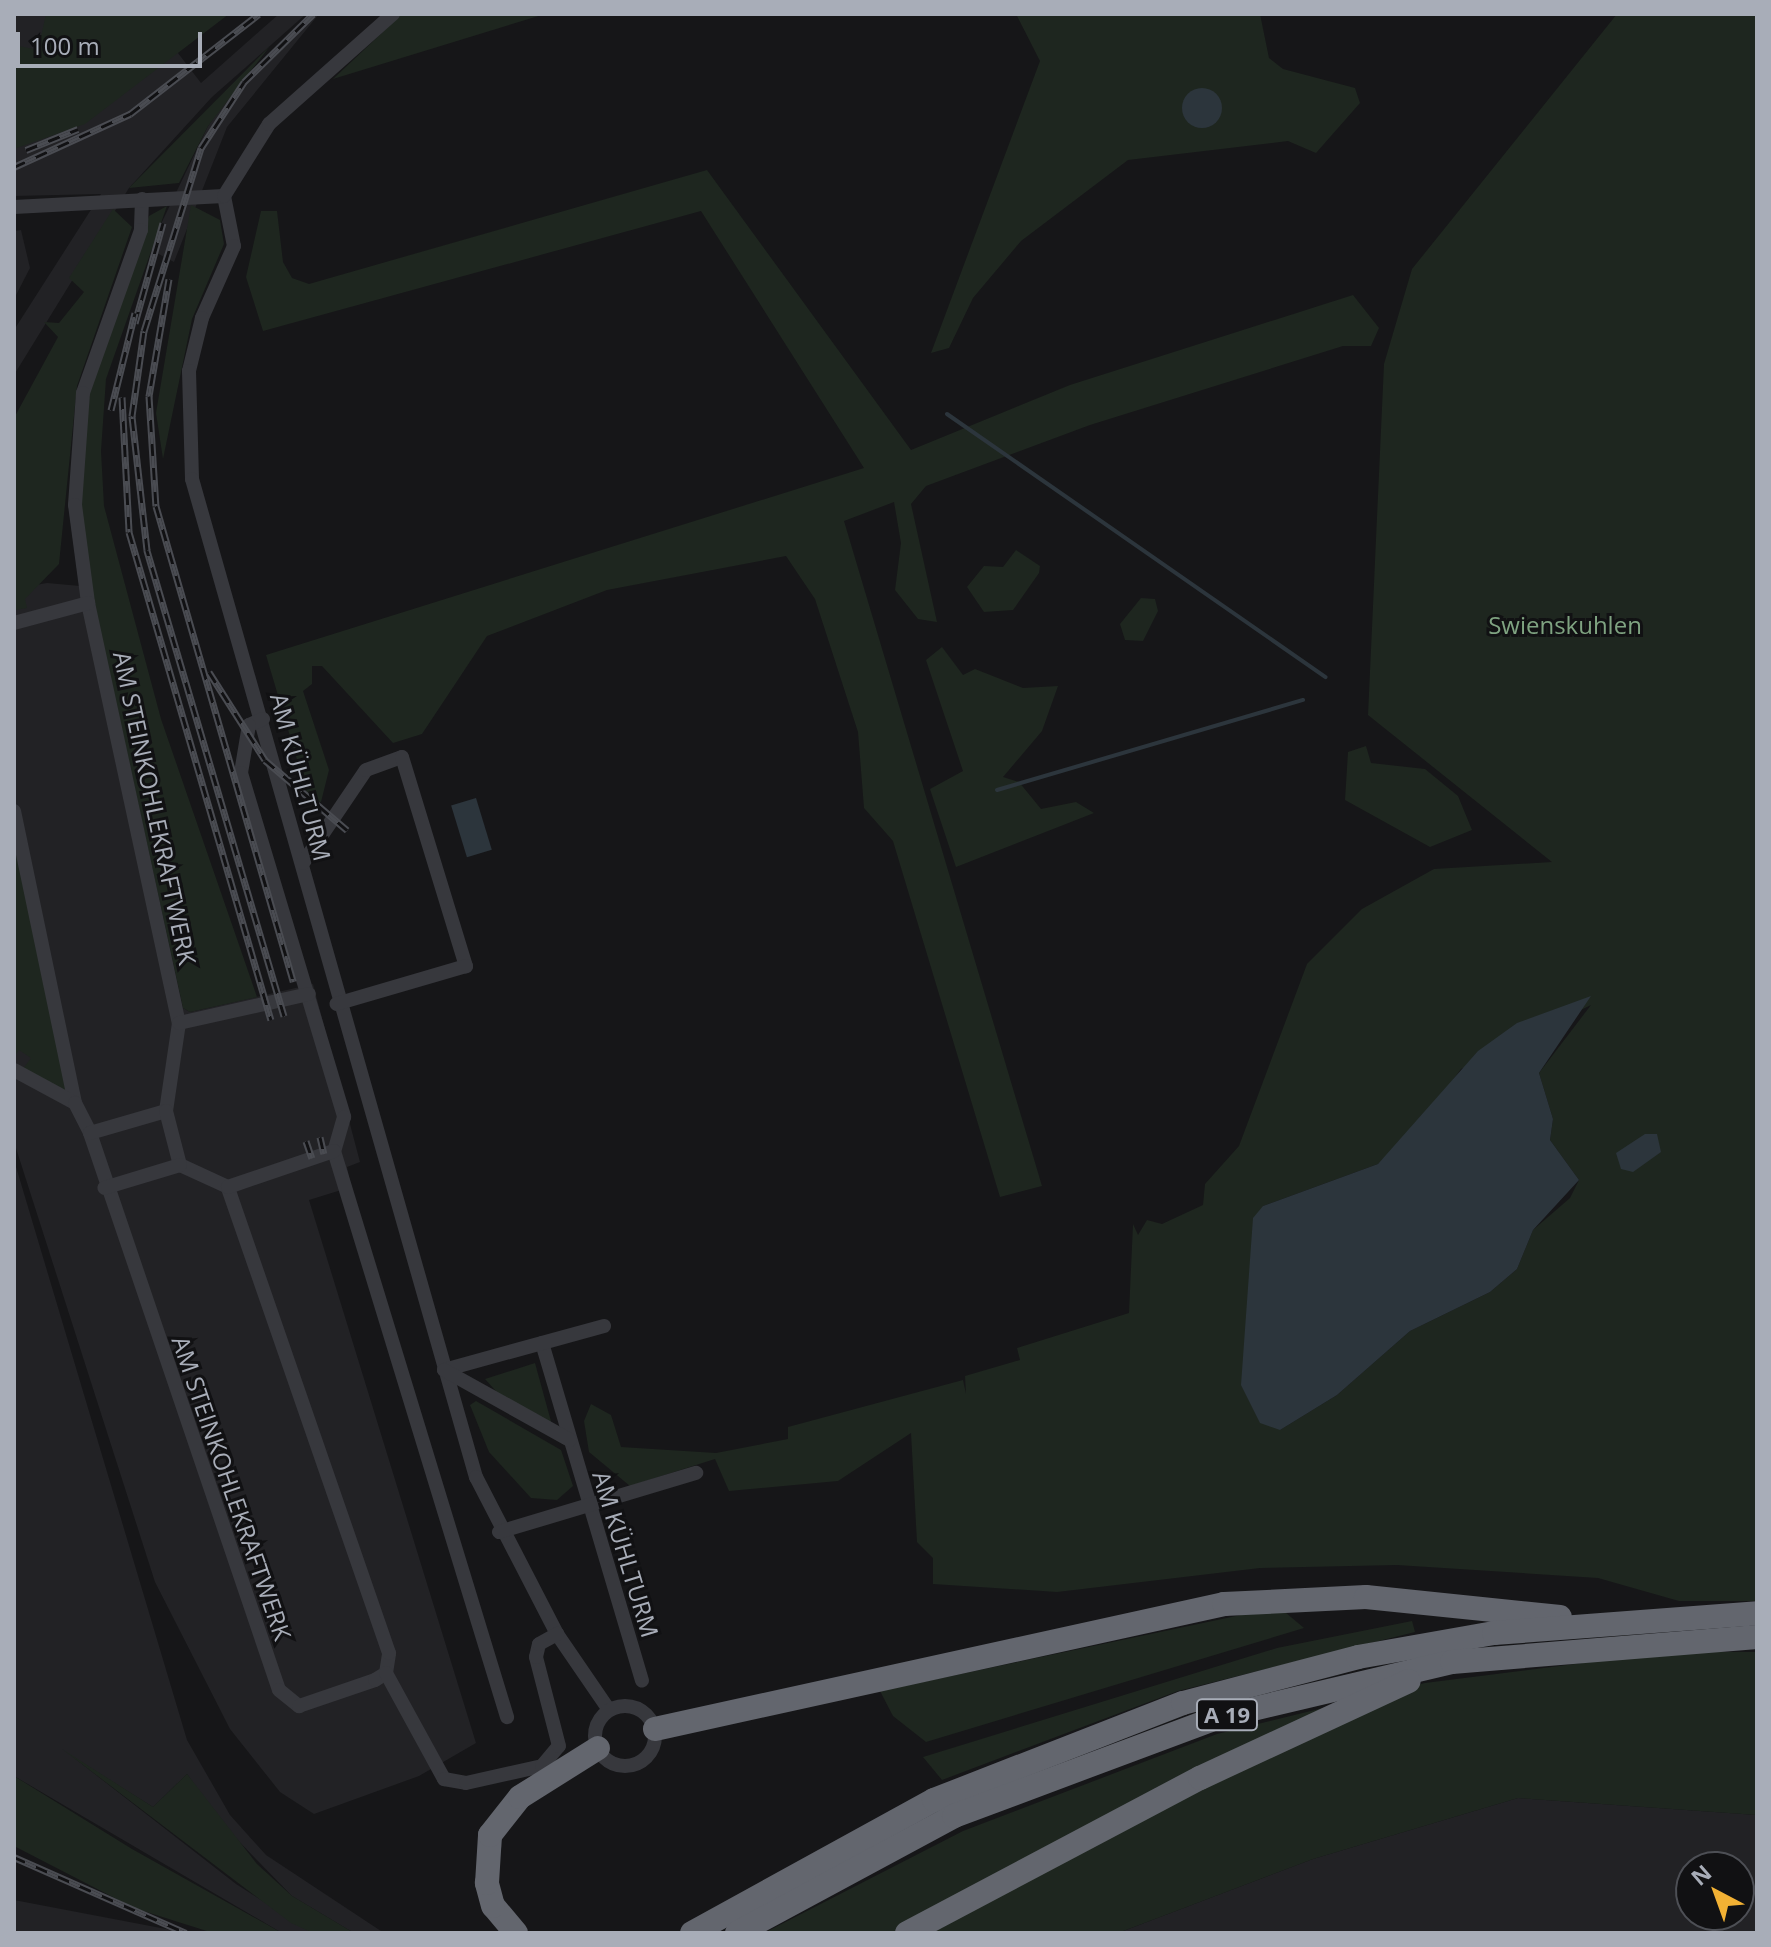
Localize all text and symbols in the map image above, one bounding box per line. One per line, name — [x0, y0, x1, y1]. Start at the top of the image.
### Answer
scale bar — [20, 16, 206, 66]
text: 100 m — [30, 29, 100, 62]
park label: Swienskuhlen — [1488, 611, 1642, 639]
street label: AM STEINKOHLEKRAFTWERK — [108, 649, 202, 967]
street label: AM KÜHLTURM — [265, 690, 337, 864]
street label: AM STEINKOHLEKRAFTWERK — [166, 1332, 298, 1644]
street label: AM KÜHLTURM — [587, 1467, 665, 1641]
road number: A 19 — [1195, 1697, 1259, 1733]
north arrow — [1675, 1851, 1755, 1931]
text: N — [1684, 1857, 1717, 1892]

